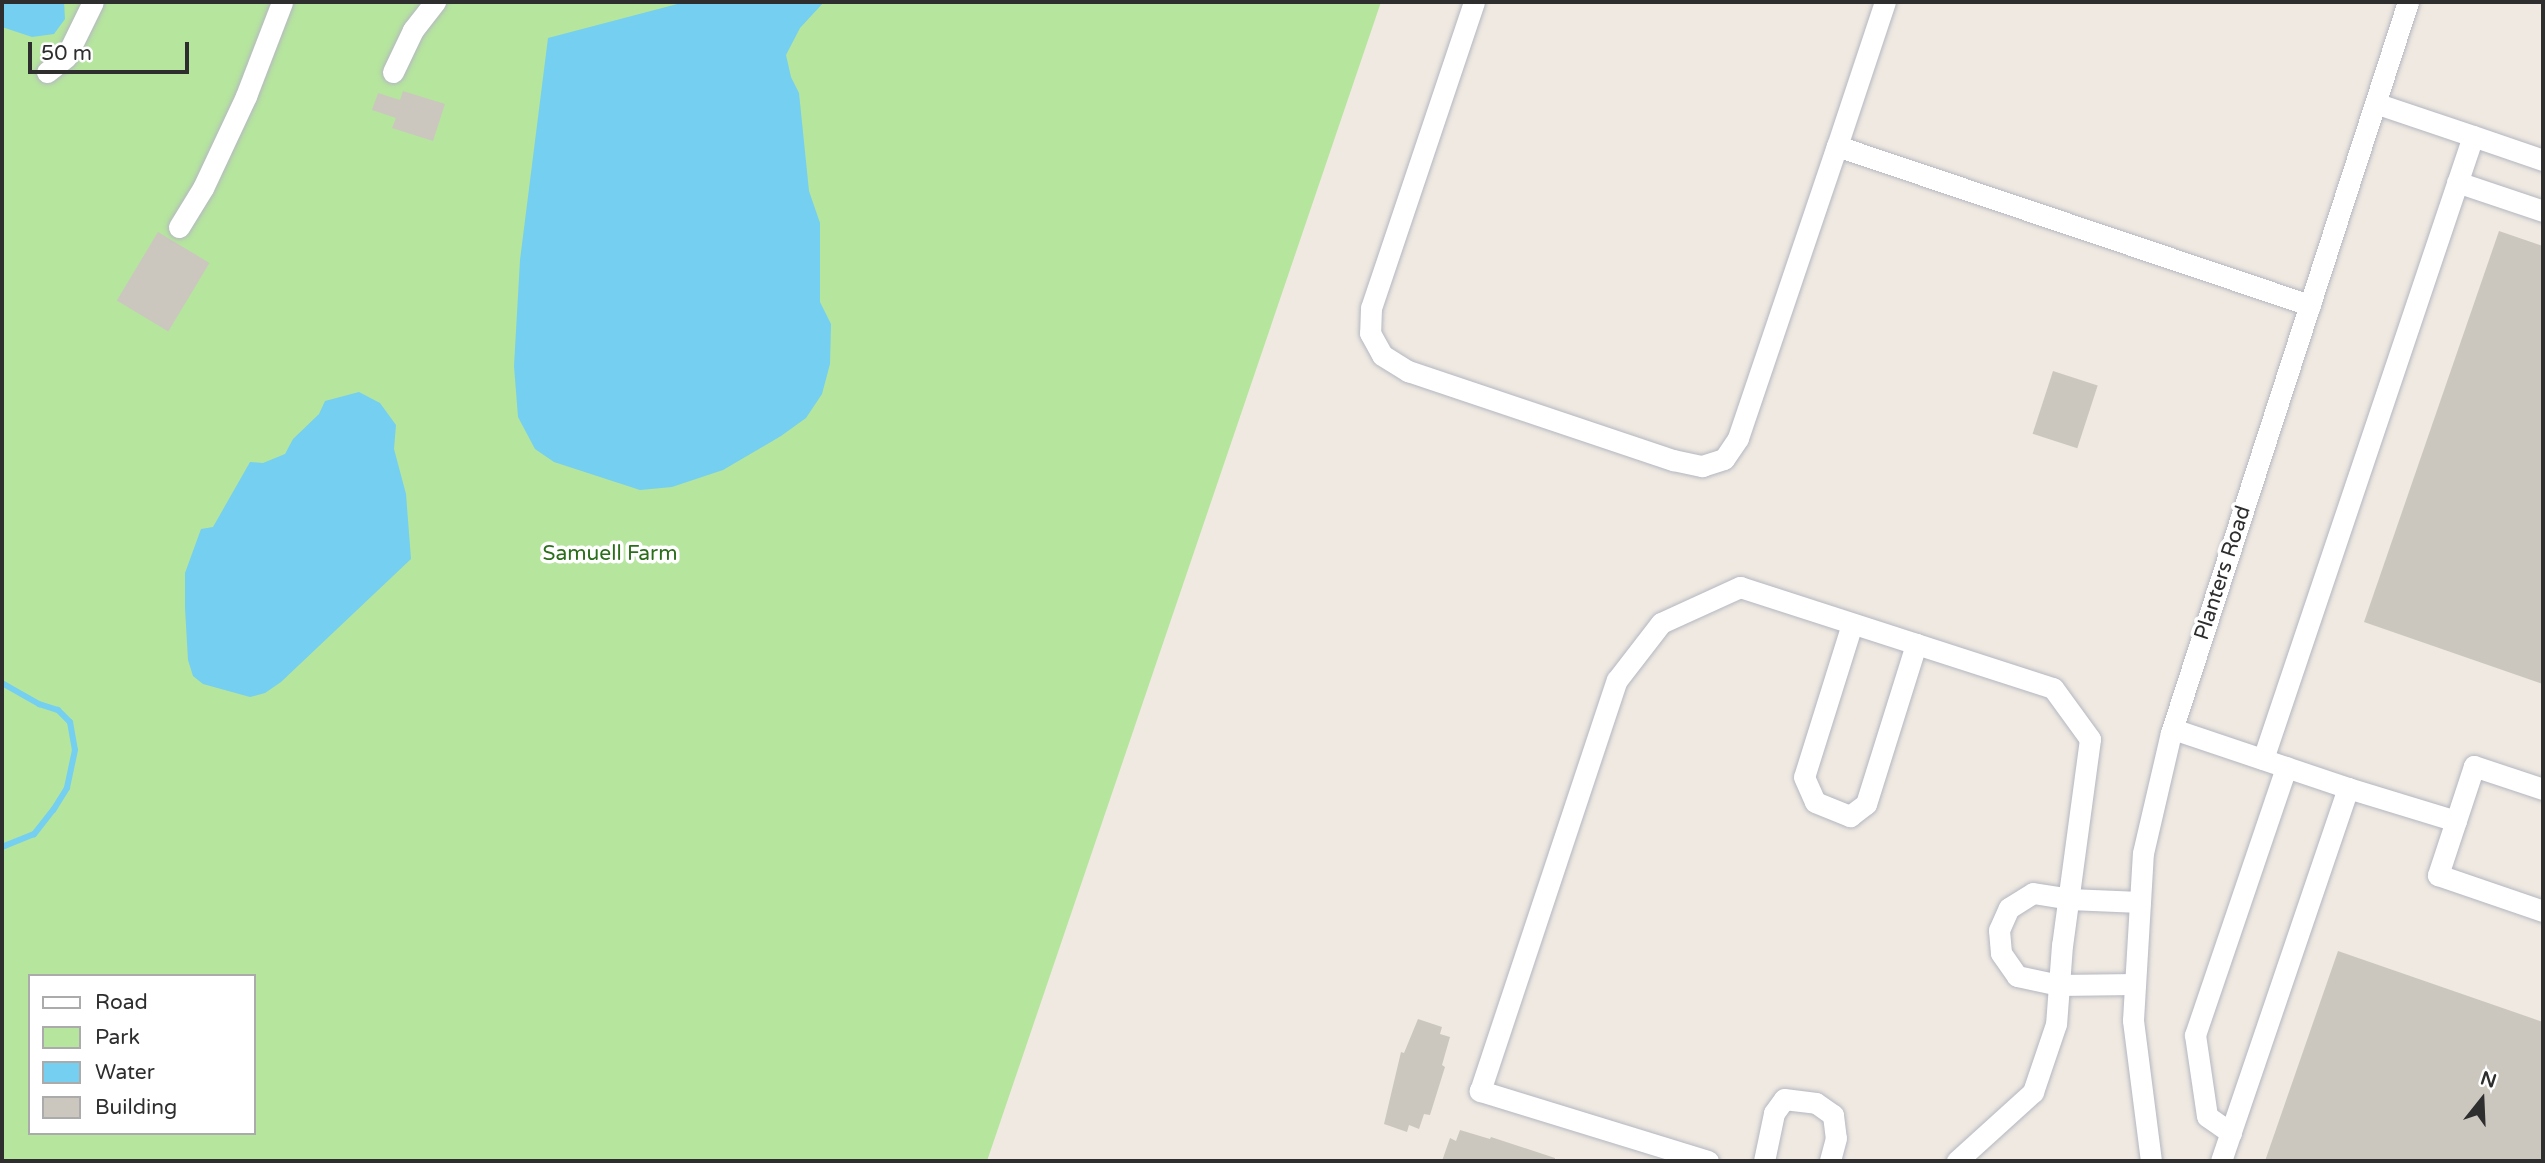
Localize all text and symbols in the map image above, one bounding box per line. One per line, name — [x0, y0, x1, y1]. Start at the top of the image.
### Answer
scale bar — [32, 28, 192, 72]
text: 50 m — [41, 41, 92, 66]
street label: Planters Road — [2189, 503, 2257, 643]
park label: Samuell Farm — [543, 541, 677, 567]
legend — [28, 974, 256, 1135]
text: Road — [95, 990, 148, 1015]
text: Park — [95, 1025, 140, 1050]
text: Water — [95, 1060, 155, 1085]
north arrow — [2447, 1065, 2517, 1135]
text: N — [2478, 1067, 2499, 1093]
text: Building — [95, 1095, 177, 1120]

